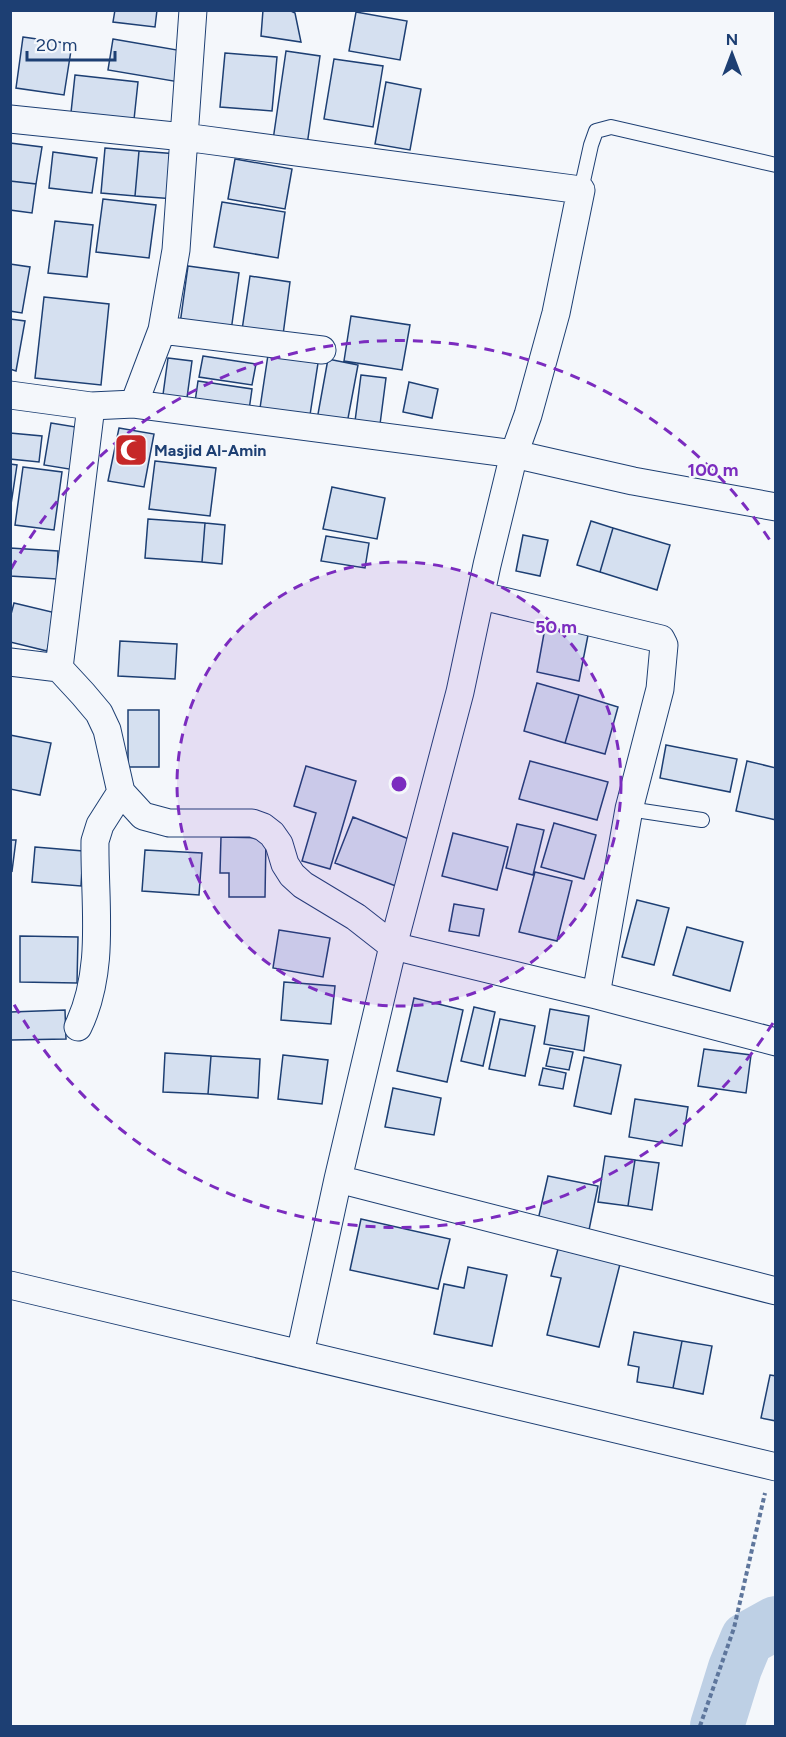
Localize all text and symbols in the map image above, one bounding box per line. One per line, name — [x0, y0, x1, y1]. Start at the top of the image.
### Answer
scale bar — [27, 24, 116, 62]
north arrow — [702, 24, 762, 84]
text: N — [726, 30, 738, 49]
text: 20 m — [36, 34, 77, 56]
mosque icon: Masjid Al-Amin — [113, 432, 149, 468]
place label: Masjid Al-Amin — [154, 441, 266, 460]
text: 100 m — [688, 459, 738, 481]
text: 50 m — [535, 616, 577, 638]
centre of rings — [389, 774, 409, 794]

